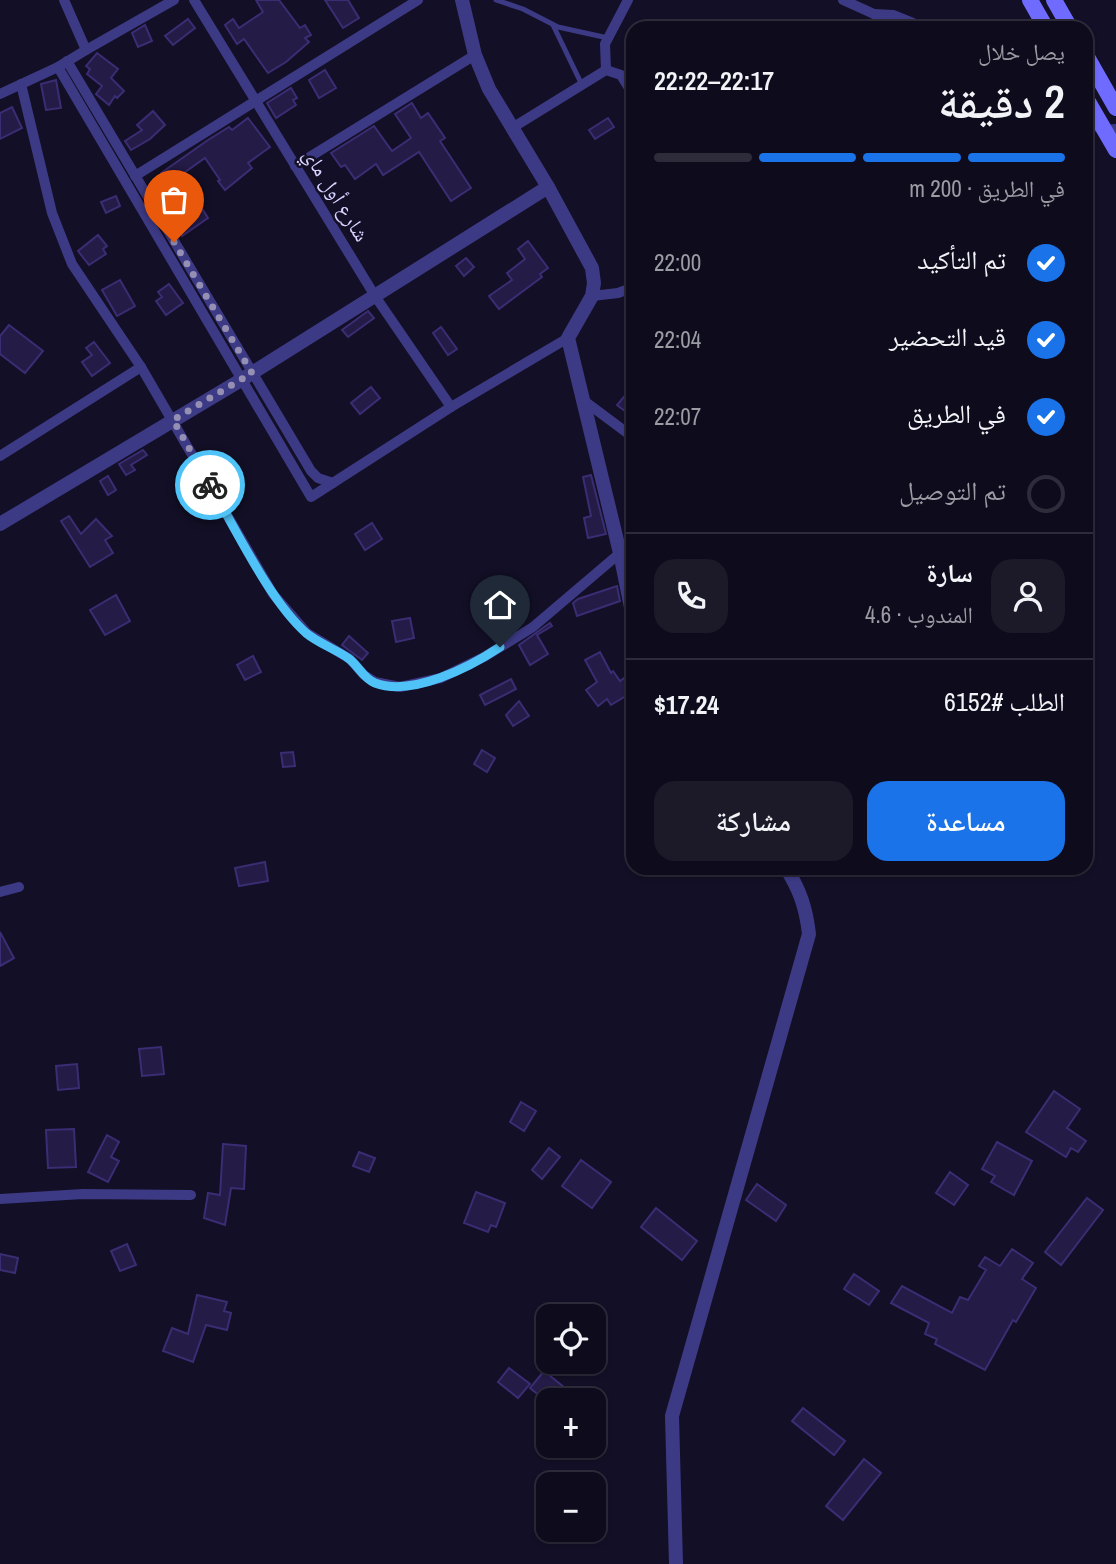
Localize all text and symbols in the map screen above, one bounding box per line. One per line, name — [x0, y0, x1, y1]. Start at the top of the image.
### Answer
text: يصل خلال — [978, 36, 1065, 67]
text: 22:17–22:22 — [654, 63, 774, 98]
text: 2 دقيقة — [938, 70, 1065, 132]
street label: شارع أول ماي — [294, 143, 376, 248]
pin — [144, 170, 204, 242]
text: في الطريق · 200 m — [909, 173, 1065, 204]
icon: bag — [155, 181, 193, 219]
text: تم التأكيد — [917, 242, 1006, 277]
icon: check — [1027, 244, 1065, 282]
text: 22:00 — [654, 247, 701, 278]
text: قيد التحضير — [889, 319, 1006, 354]
icon: check — [1027, 321, 1065, 359]
text: 22:04 — [654, 324, 701, 355]
text: في الطريق — [907, 396, 1006, 431]
icon: check — [1027, 398, 1065, 436]
text: 22:07 — [654, 401, 701, 432]
courier — [175, 450, 245, 520]
icon: bike — [191, 466, 229, 504]
text: تم التوصيل — [899, 473, 1006, 508]
text: سارة — [926, 555, 973, 590]
button: phone — [654, 559, 728, 633]
button: person — [991, 559, 1065, 633]
pin — [470, 575, 530, 647]
icon: home — [481, 586, 519, 624]
text: المندوب · 4.6 — [865, 599, 973, 630]
text: الطلب #6152 — [944, 684, 1065, 719]
text: $17.24 — [654, 687, 719, 722]
button: مشاركة — [654, 781, 853, 861]
button: مساعدة — [867, 781, 1065, 861]
map controls — [536, 1304, 606, 1542]
button: locate — [536, 1304, 606, 1374]
button: + — [536, 1388, 606, 1458]
button: − — [536, 1472, 606, 1542]

